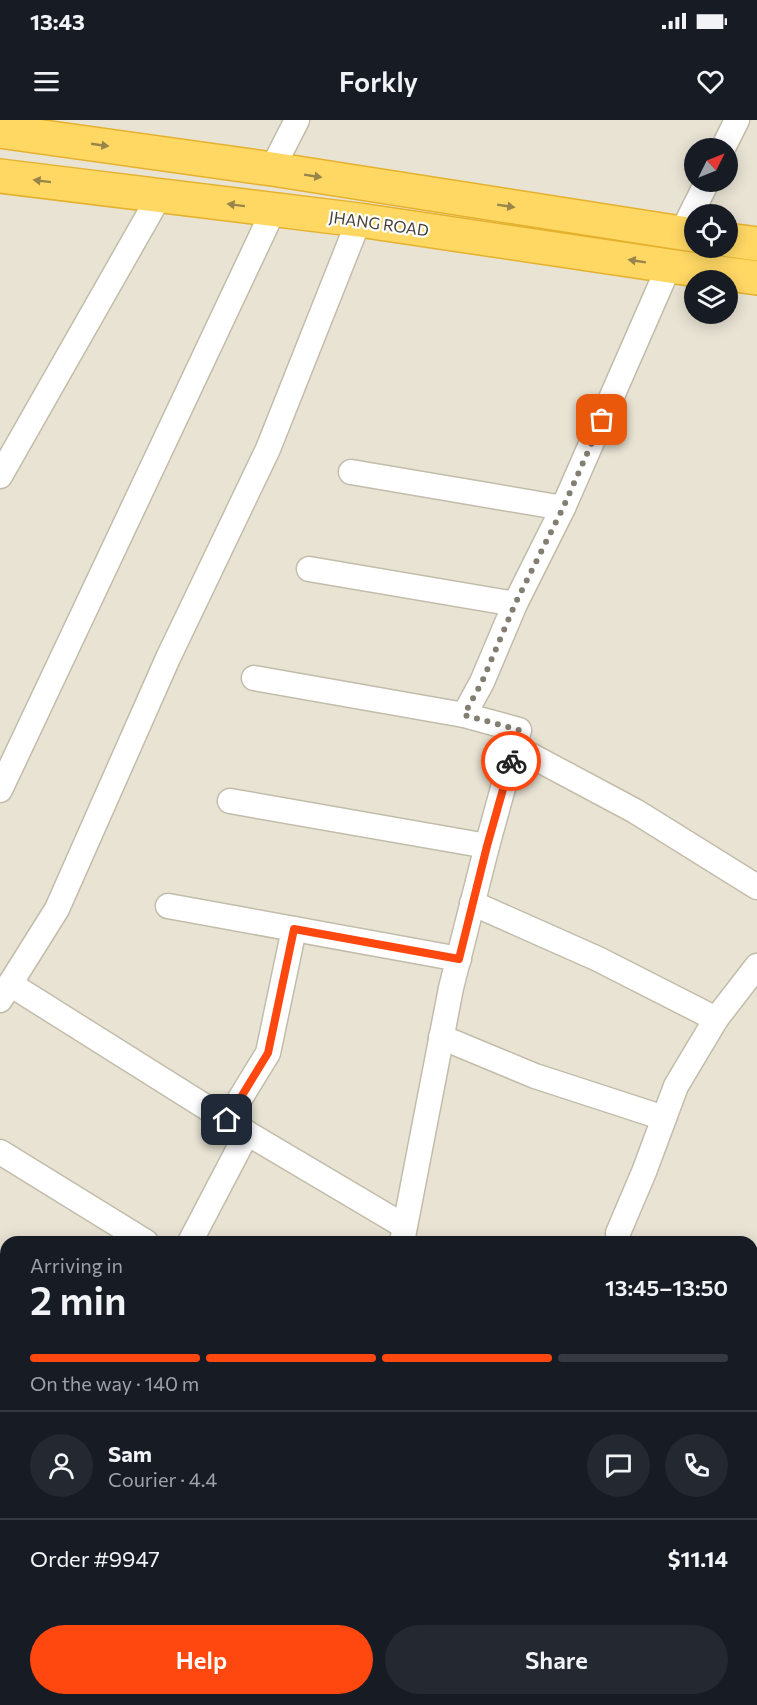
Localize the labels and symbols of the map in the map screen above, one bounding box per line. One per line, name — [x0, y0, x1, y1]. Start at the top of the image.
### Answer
north arrow — [684, 138, 738, 192]
one-way arrow — [90, 141, 109, 150]
one-way arrow — [304, 172, 323, 181]
one-way arrow — [33, 176, 52, 186]
one-way arrow — [226, 200, 245, 209]
one-way arrow — [497, 202, 516, 211]
street label: JHANG ROAD — [328, 207, 430, 239]
one-way arrow — [627, 257, 646, 266]
pin — [576, 394, 627, 445]
courier — [481, 731, 541, 791]
pin — [201, 1094, 252, 1145]

